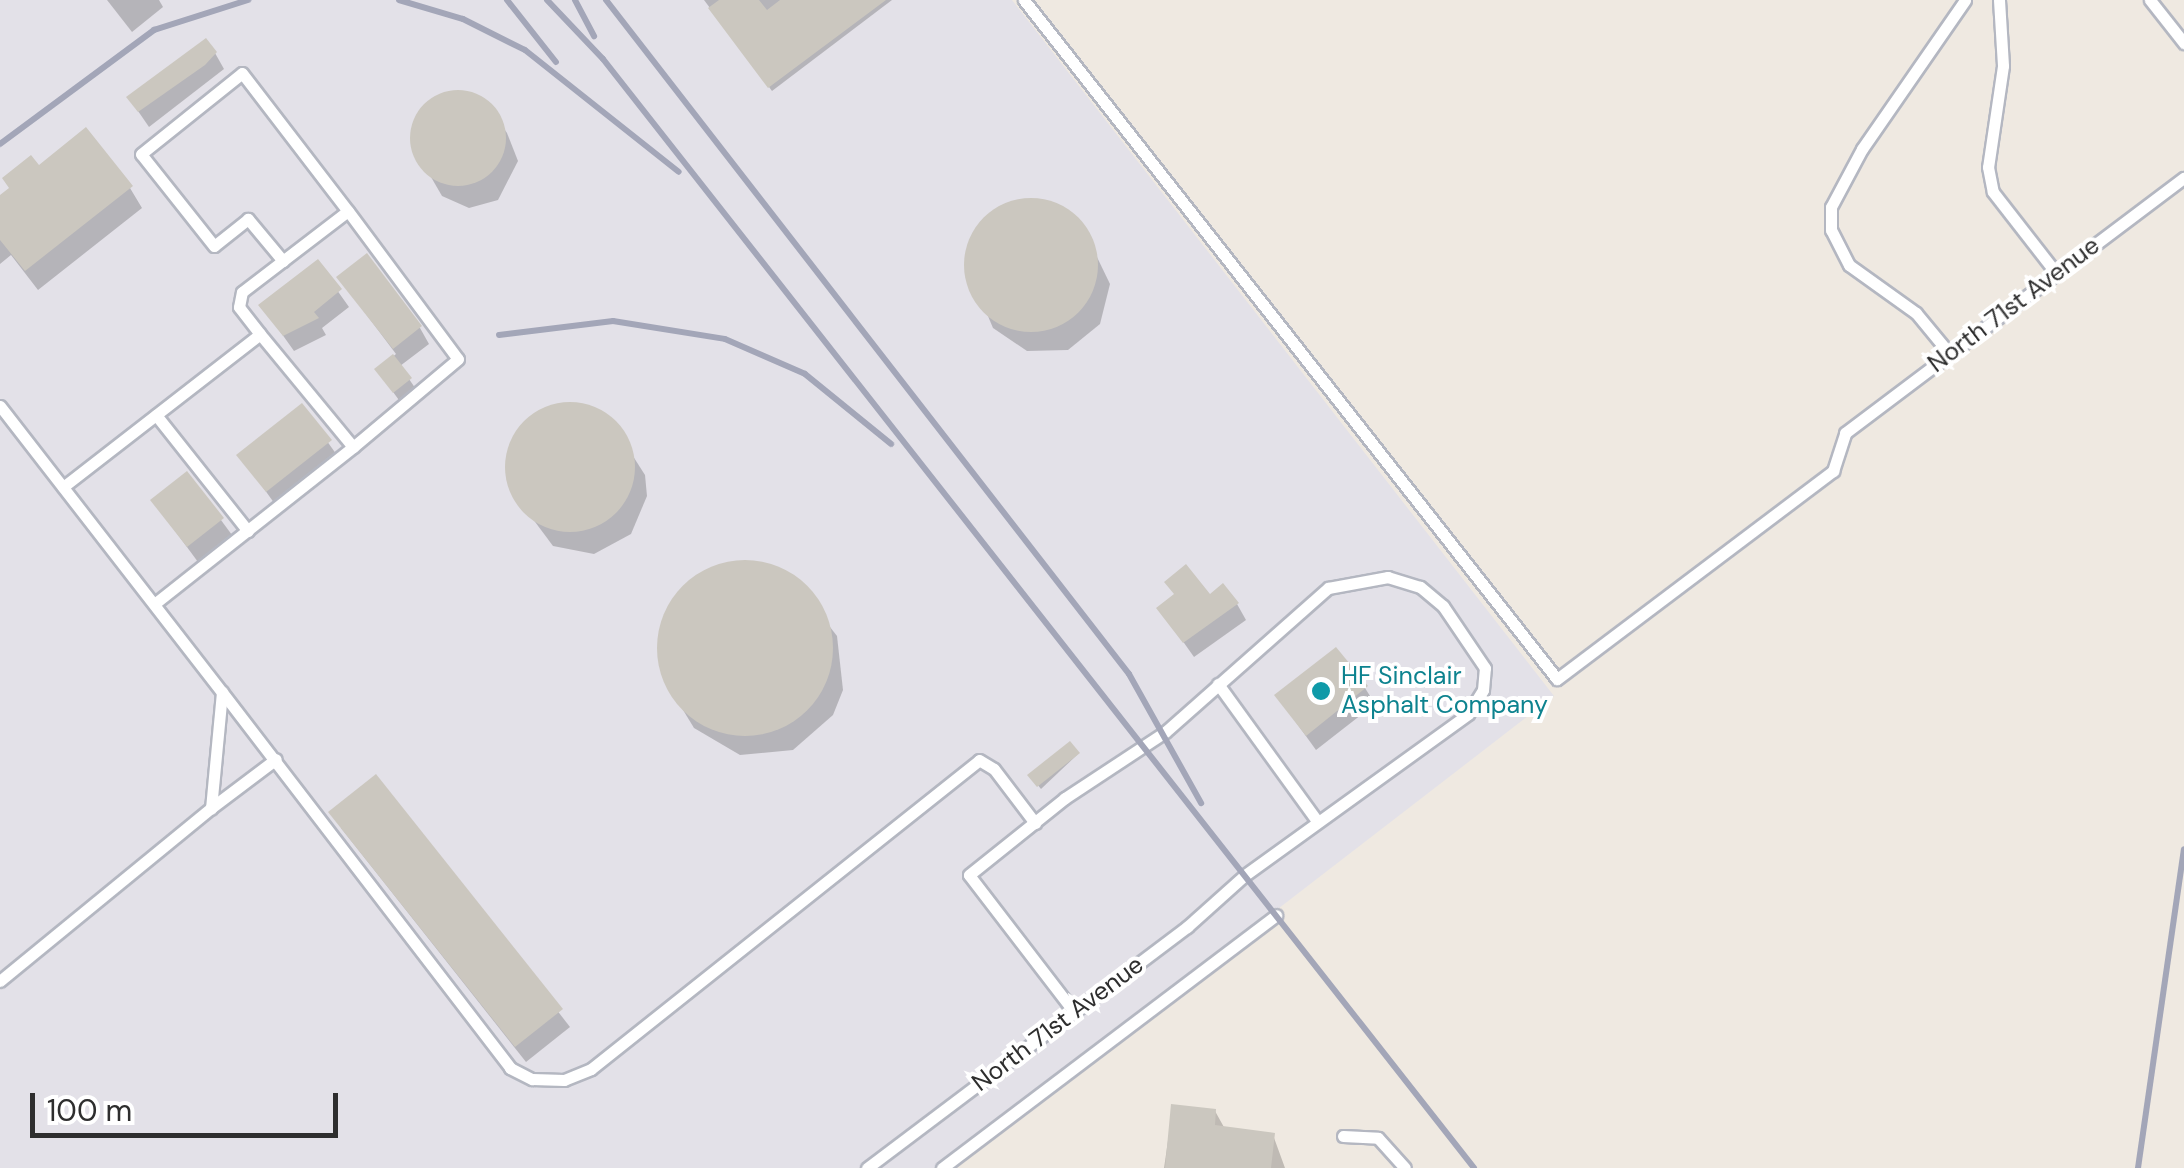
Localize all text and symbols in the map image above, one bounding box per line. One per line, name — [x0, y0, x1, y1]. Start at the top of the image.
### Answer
street label: North 71st Avenue — [1922, 231, 2106, 379]
place label: HF Sinclair Asphalt Company — [1341, 662, 1548, 721]
marker: HF Sinclair Asphalt Company — [1310, 680, 1332, 702]
street label: North 71st Avenue — [966, 950, 1150, 1098]
scale bar — [35, 1073, 342, 1135]
text: 100 m — [47, 1091, 132, 1130]

